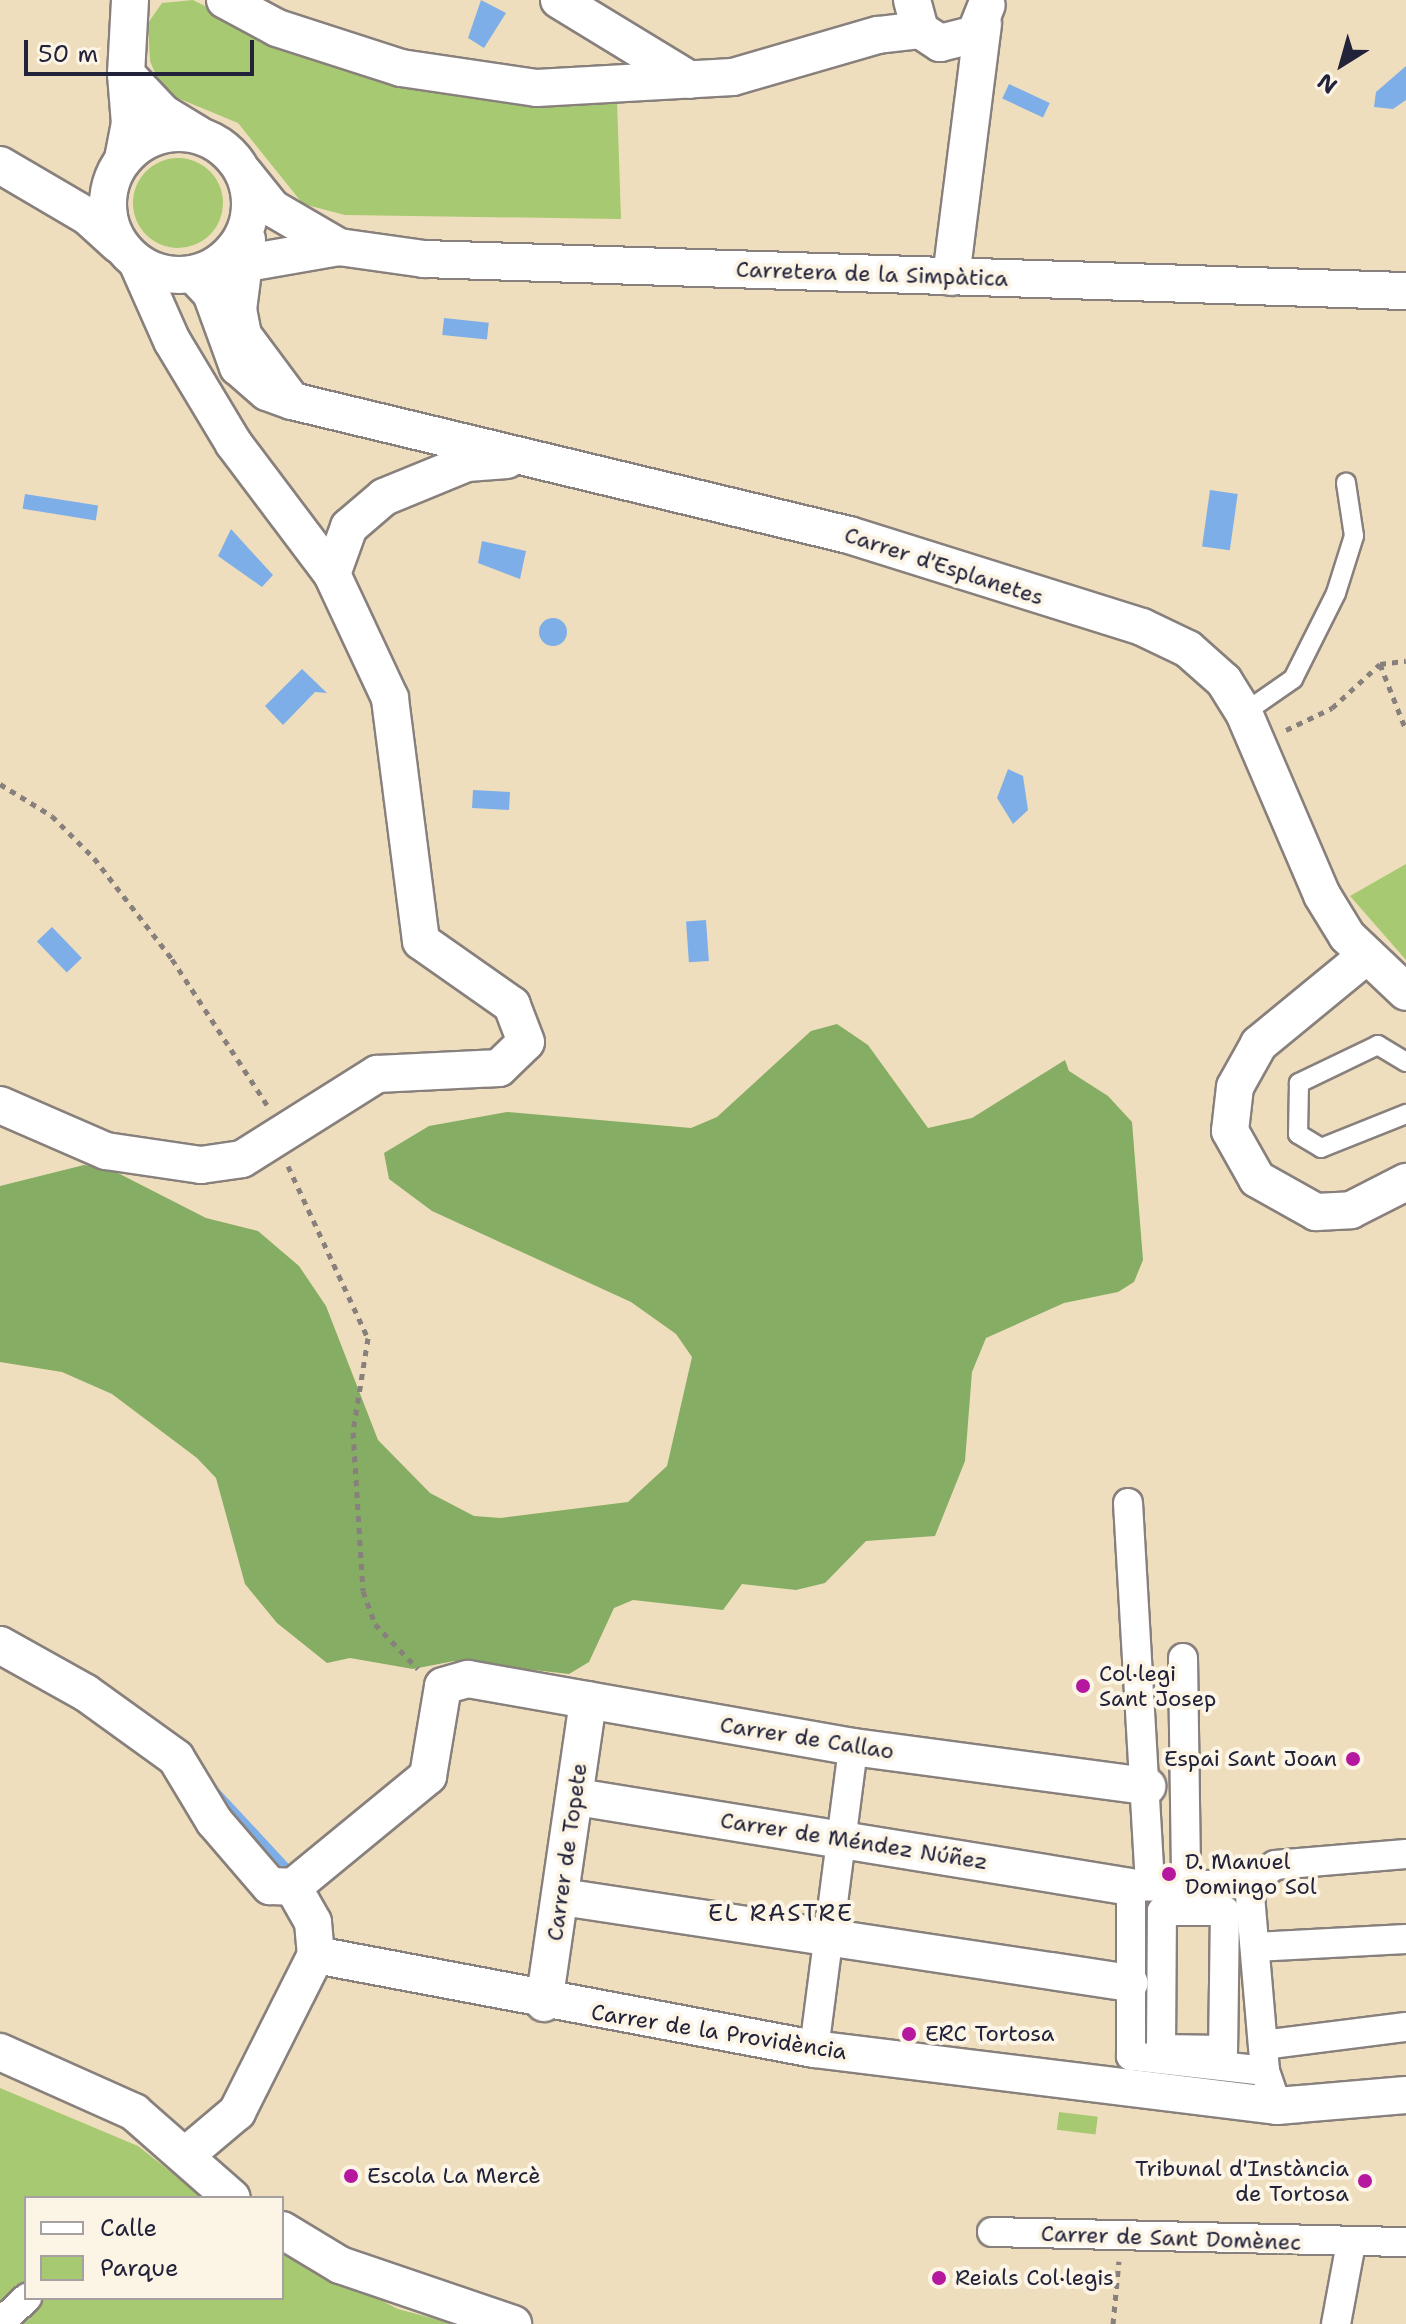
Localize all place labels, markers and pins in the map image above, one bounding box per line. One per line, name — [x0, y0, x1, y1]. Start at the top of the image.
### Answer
place label: Col·legi Sant Josep — [1099, 1660, 1216, 1712]
marker: Col·legi Sant Josep — [1074, 1677, 1092, 1695]
place label: Espai Sant Joan — [1164, 1746, 1337, 1772]
marker: Espai Sant Joan — [1344, 1750, 1362, 1768]
place label: D. Manuel Domingo Sol — [1185, 1848, 1317, 1900]
marker: D. Manuel Domingo Sol — [1160, 1865, 1178, 1883]
place label: ERC Tortosa — [925, 2021, 1055, 2047]
marker: ERC Tortosa — [900, 2025, 918, 2043]
place label: Tribunal d'Instància de Tortosa — [1135, 2155, 1349, 2206]
place label: Escola La Mercè — [367, 2163, 541, 2189]
marker: Escola La Mercè — [342, 2167, 360, 2185]
marker: Tribunal d'Instància de Tortosa — [1356, 2172, 1374, 2190]
place label: Reials Col·legis — [955, 2265, 1114, 2291]
marker: Reials Col·legis — [930, 2269, 948, 2287]

